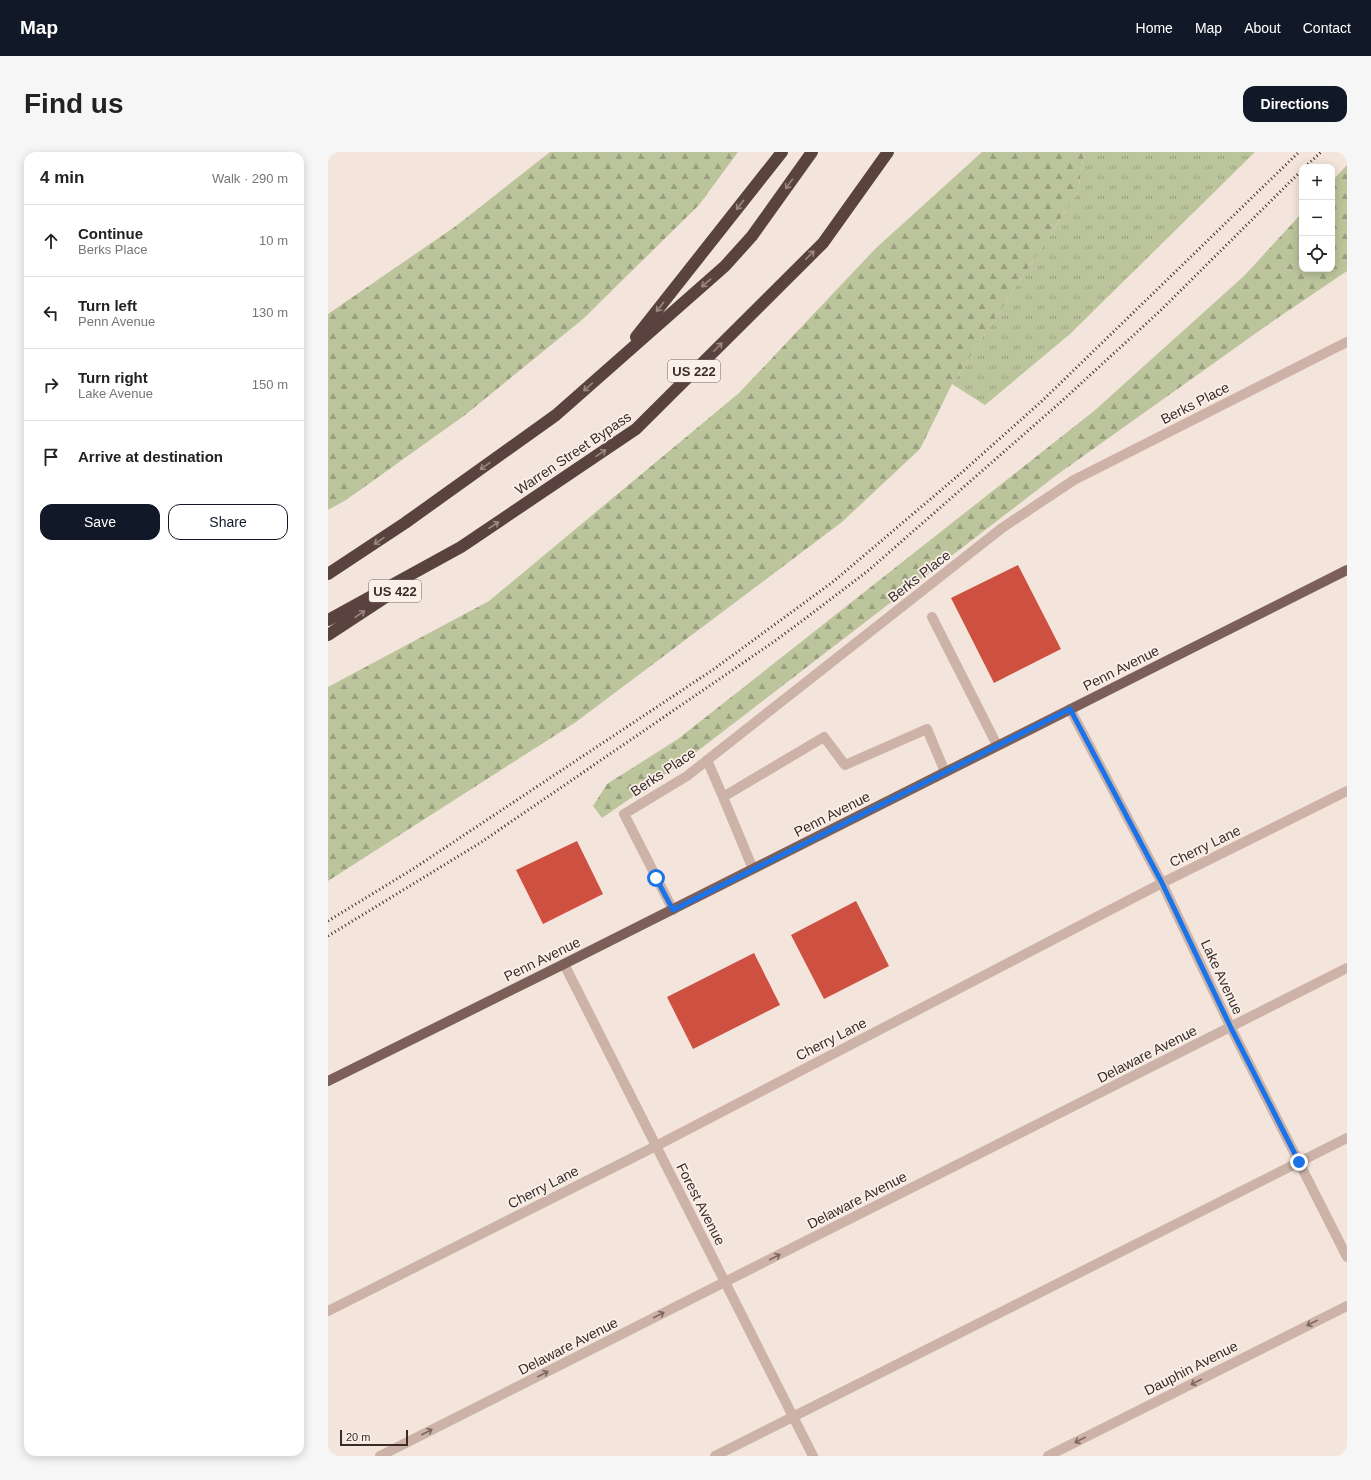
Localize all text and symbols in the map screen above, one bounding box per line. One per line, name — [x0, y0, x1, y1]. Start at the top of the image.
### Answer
text: Map — [20, 17, 58, 38]
text: Home — [1136, 20, 1173, 36]
text: Map — [1195, 20, 1222, 36]
text: About — [1244, 20, 1281, 36]
text: Contact — [1303, 20, 1351, 36]
button: Directions — [1243, 86, 1347, 122]
text: Find us — [24, 88, 124, 119]
map controls — [1299, 164, 1335, 272]
button: + — [1299, 164, 1335, 200]
text: 4 min — [40, 168, 84, 187]
text: Walk · 290 m — [212, 171, 288, 186]
one-way arrow — [785, 178, 793, 189]
one-way arrow — [736, 199, 745, 210]
button: − — [1299, 200, 1335, 236]
text: Continue — [78, 225, 143, 242]
icon: ahead — [40, 230, 62, 252]
text: 10 m — [259, 233, 288, 248]
button: locate — [1299, 236, 1335, 272]
text: Berks Place — [78, 242, 147, 257]
one-way arrow — [805, 250, 815, 260]
one-way arrow — [701, 278, 711, 288]
text: Turn left — [78, 297, 137, 314]
one-way arrow — [656, 301, 664, 312]
icon: left — [40, 302, 62, 324]
text: 130 m — [252, 305, 288, 320]
text: Penn Avenue — [78, 314, 155, 329]
one-way arrow — [713, 342, 723, 352]
road number: US 222 — [668, 360, 720, 382]
text: Turn right — [78, 369, 148, 386]
icon: right — [40, 374, 62, 396]
text: 150 m — [252, 377, 288, 392]
street label: Berks Place — [1158, 379, 1232, 427]
one-way arrow — [583, 382, 593, 392]
text: Lake Avenue — [78, 386, 153, 401]
street label: Warren Street Bypass — [512, 408, 634, 498]
icon: arrive — [40, 446, 62, 468]
text: Arrive at destination — [78, 448, 223, 465]
one-way arrow — [596, 448, 607, 457]
one-way arrow — [480, 462, 491, 470]
button: Save — [40, 504, 160, 540]
button: Share — [168, 504, 288, 540]
one-way arrow — [488, 521, 500, 529]
one-way arrow — [373, 537, 384, 545]
street label: Berks Place — [885, 547, 954, 605]
road number: US 422 — [369, 580, 421, 602]
one-way arrow — [355, 609, 366, 618]
street label: Penn Avenue — [1080, 642, 1162, 694]
street label: Berks Place — [628, 744, 699, 800]
street label: Penn Avenue — [791, 788, 873, 840]
street label: Cherry Lane — [1167, 822, 1243, 870]
route start — [647, 869, 665, 887]
street label: Penn Avenue — [501, 934, 583, 984]
street label: Lake Avenue — [1198, 937, 1246, 1017]
street label: Cherry Lane — [793, 1014, 869, 1064]
street label: Delaware Avenue — [1095, 1022, 1200, 1086]
route end — [1290, 1153, 1308, 1171]
street label: Forest Avenue — [673, 1160, 729, 1248]
street label: Cherry Lane — [505, 1162, 581, 1212]
street label: Delaware Avenue — [805, 1168, 910, 1232]
one-way arrow — [769, 1253, 781, 1260]
one-way arrow — [653, 1311, 665, 1319]
street label: Delaware Avenue — [516, 1314, 621, 1378]
one-way arrow — [1306, 1320, 1318, 1327]
street label: Dauphin Avenue — [1142, 1338, 1240, 1398]
one-way arrow — [537, 1370, 549, 1377]
one-way arrow — [1190, 1378, 1202, 1386]
scale bar — [340, 1428, 408, 1447]
one-way arrow — [421, 1428, 433, 1435]
text: 20 m — [346, 1431, 370, 1443]
one-way arrow — [1074, 1437, 1086, 1444]

